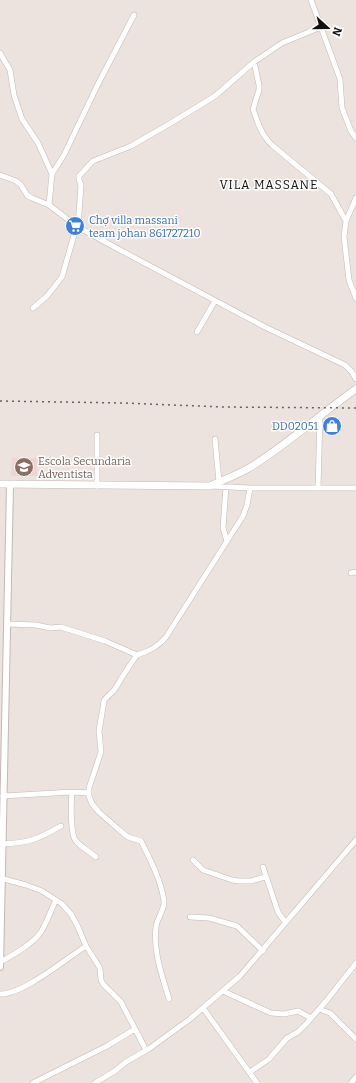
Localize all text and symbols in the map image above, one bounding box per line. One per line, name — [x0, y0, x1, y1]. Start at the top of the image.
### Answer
north arrow — [308, 8, 348, 48]
text: N — [329, 25, 344, 38]
district label: VILA MASSANE — [219, 178, 319, 192]
place label: Chợ villa massani team johan 861727210 — [89, 214, 200, 240]
supermarket icon: Chợ villa massani team johan 861727210 — [64, 215, 86, 237]
shop icon: DD02051 — [321, 415, 343, 437]
place label: DD02051 — [272, 420, 319, 433]
place label: Escola Secundaria Adventista — [38, 455, 131, 481]
school or university icon: Escola Secundaria Adventista — [13, 456, 35, 478]

